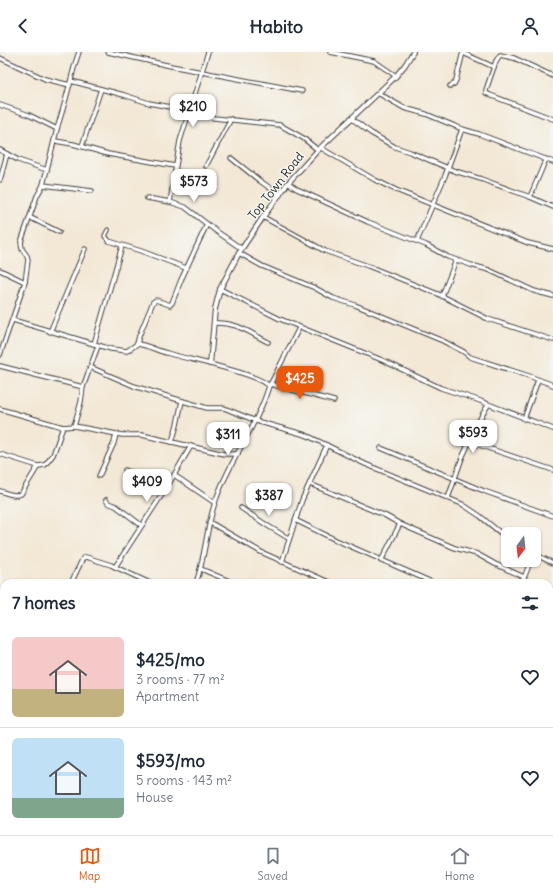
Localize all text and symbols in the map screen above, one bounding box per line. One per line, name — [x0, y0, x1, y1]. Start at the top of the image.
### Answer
icon: back — [12, 15, 34, 37]
text: Habito — [250, 15, 303, 38]
icon: person — [519, 15, 541, 37]
pin: $210 — [169, 94, 217, 128]
text: $210 — [179, 98, 207, 115]
street label: Top Town Road — [245, 149, 307, 222]
pin: $573 — [170, 169, 218, 203]
text: $573 — [180, 173, 208, 190]
pin: $425 — [276, 366, 324, 400]
text: $425 — [285, 370, 315, 387]
pin: $593 — [449, 420, 497, 454]
pin: $311 — [204, 422, 252, 456]
text: $593 — [458, 424, 488, 441]
text: $311 — [216, 426, 240, 443]
pin: $409 — [123, 469, 171, 503]
text: $409 — [132, 473, 162, 490]
pin: $387 — [245, 483, 293, 517]
text: $387 — [255, 487, 283, 504]
north arrow — [501, 527, 541, 567]
map controls — [501, 527, 541, 567]
text: 7 homes — [12, 592, 76, 614]
icon: filters — [519, 592, 541, 614]
text: $425/mo — [136, 649, 205, 671]
icon: home — [44, 653, 92, 701]
icon: heart — [519, 666, 541, 688]
text: 3 rooms · 77 m² — [136, 671, 225, 688]
text: Apartment — [136, 688, 199, 705]
text: $593/mo — [136, 750, 205, 772]
icon: home — [44, 754, 92, 802]
icon: heart — [519, 767, 541, 789]
text: 5 rooms · 143 m² — [136, 772, 232, 789]
text: House — [136, 789, 173, 806]
tab: Map — [79, 845, 101, 883]
tab: Saved — [258, 845, 288, 883]
tab: Home — [445, 845, 474, 883]

